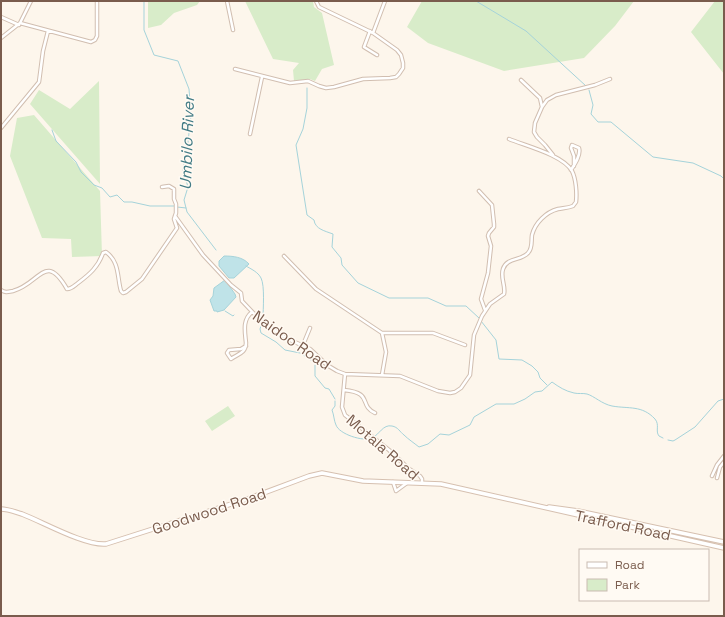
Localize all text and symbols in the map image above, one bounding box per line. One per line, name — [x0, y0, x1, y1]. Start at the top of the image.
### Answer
water label: Umbilo River — [175, 94, 199, 191]
street label: Naidoo Road — [249, 306, 335, 374]
street label: Motala Road — [343, 410, 423, 484]
street label: Goodwood Road — [150, 484, 268, 538]
street label: Trafford Road — [573, 506, 673, 544]
legend — [579, 549, 709, 601]
text: Road — [615, 557, 644, 573]
text: Park — [615, 577, 640, 593]

